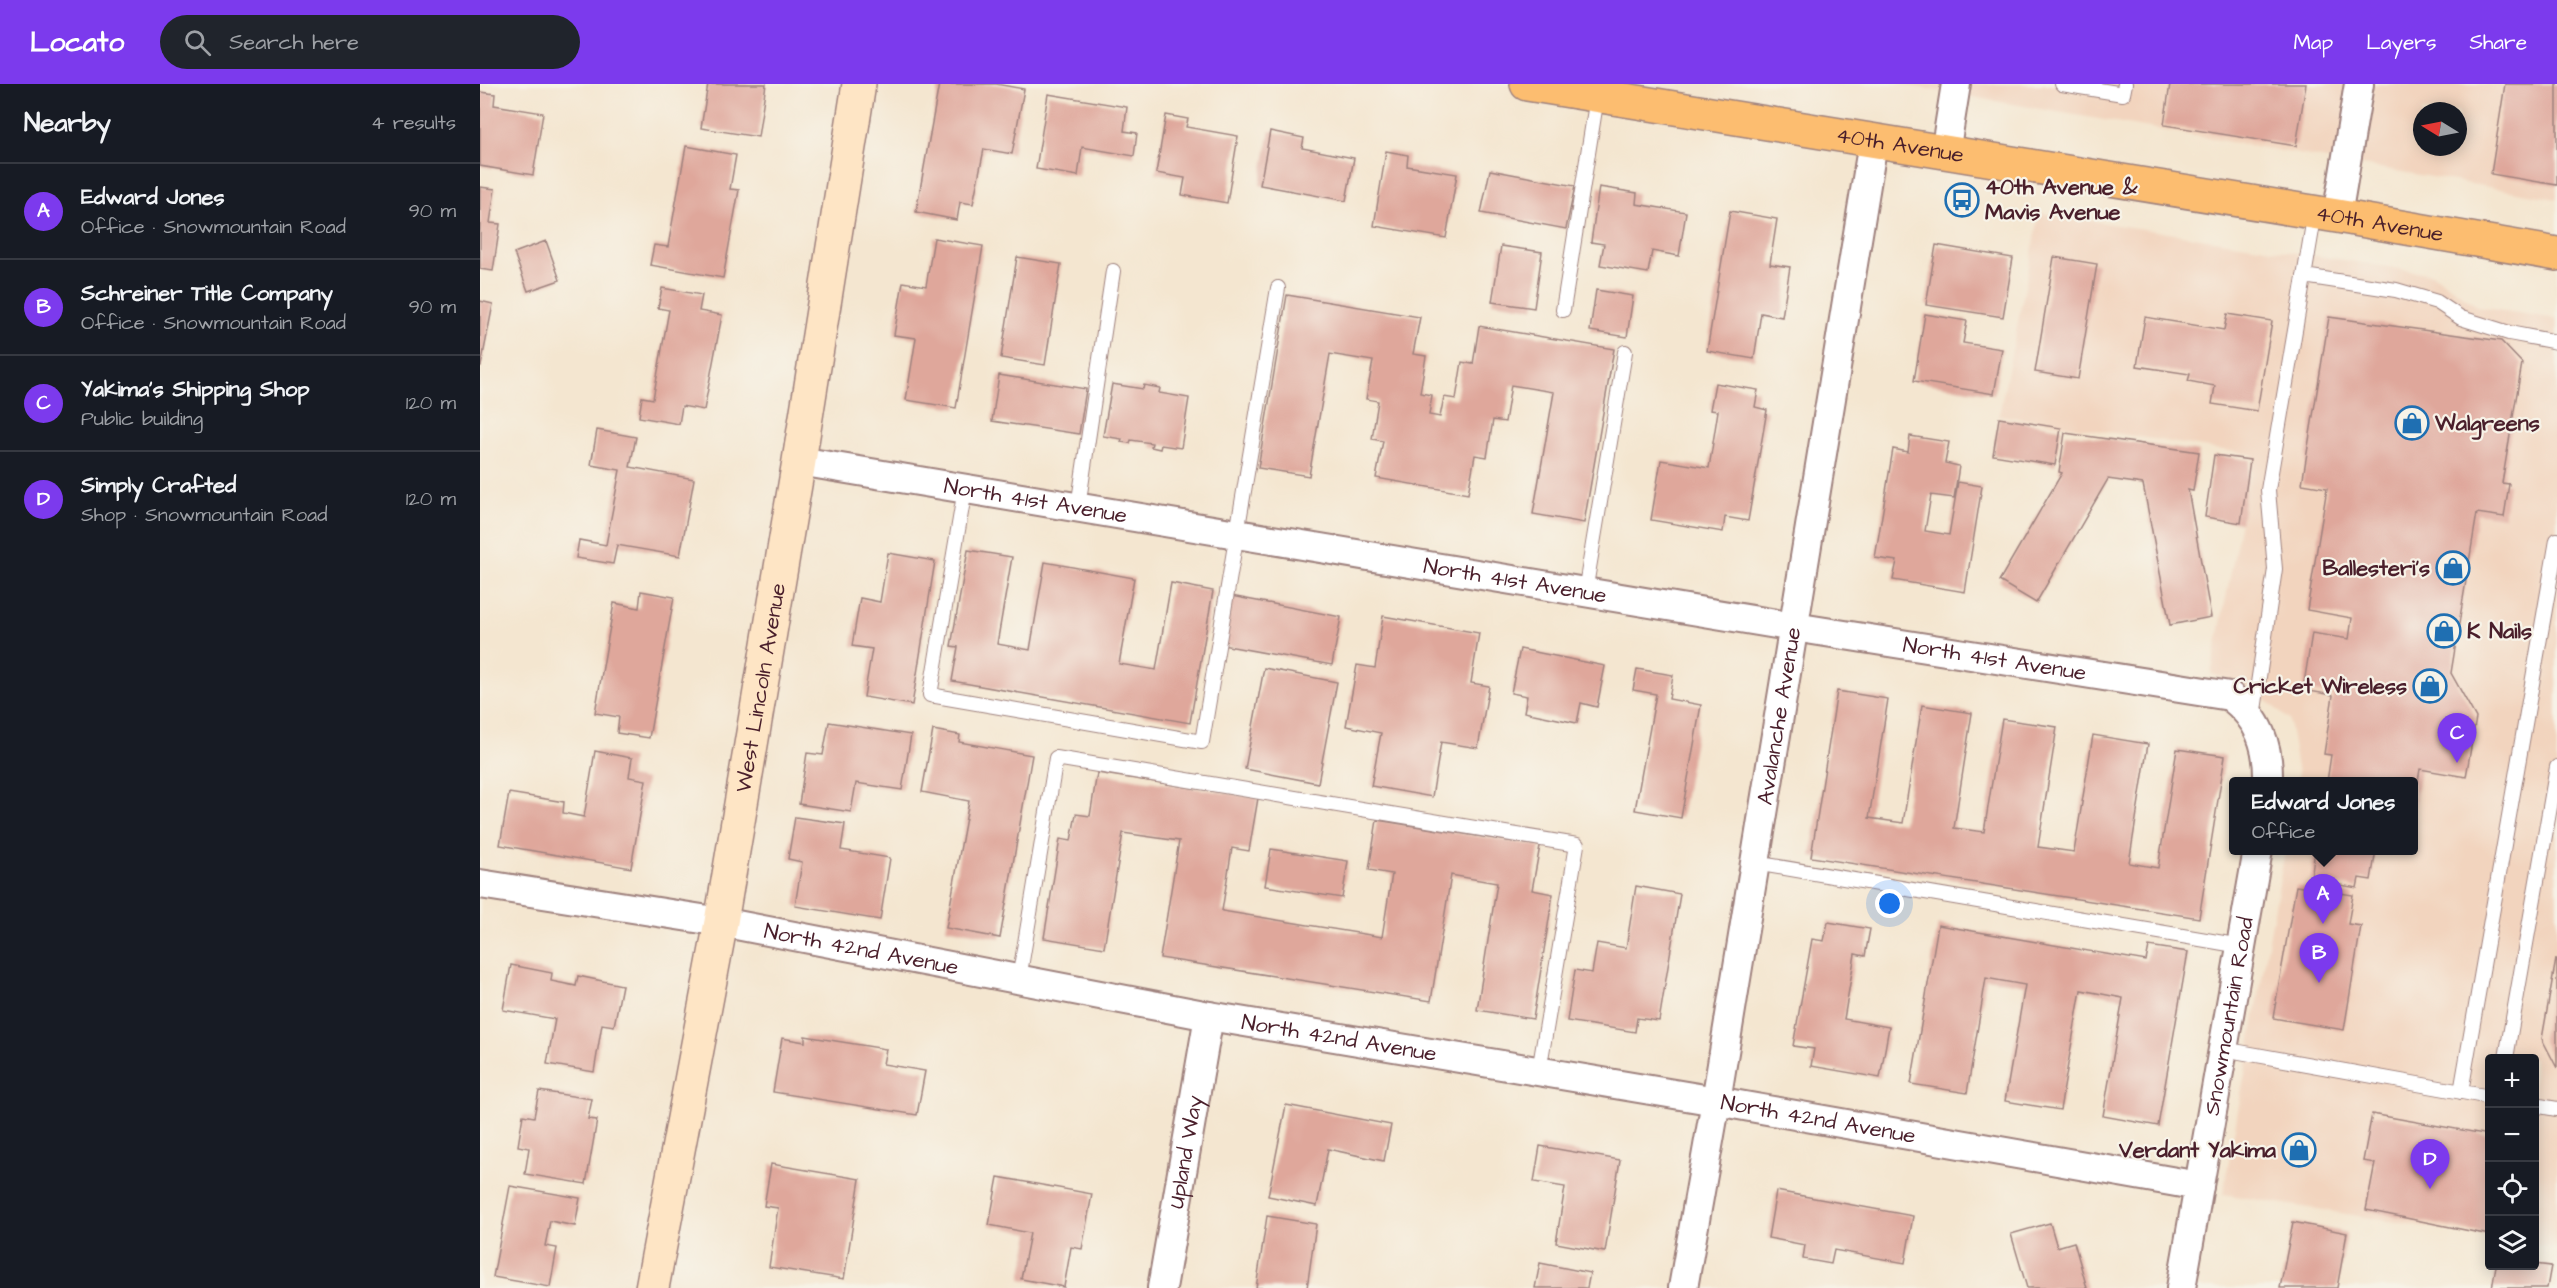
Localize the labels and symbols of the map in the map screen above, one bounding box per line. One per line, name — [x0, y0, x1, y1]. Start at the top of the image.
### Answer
north arrow — [2413, 102, 2467, 156]
street label: 40th Avenue — [1834, 119, 1966, 170]
place label: 40th Avenue & Mavis Avenue — [1985, 172, 2139, 228]
bus stop icon: 40th Avenue & Mavis Avenue — [1944, 182, 1980, 218]
street label: 40th Avenue — [2314, 197, 2446, 250]
shop icon: Walgreens — [2394, 405, 2430, 441]
place label: Walgreens — [2434, 408, 2540, 440]
street label: North 41st Avenue — [942, 470, 1130, 531]
street label: North 41st Avenue — [1421, 550, 1609, 611]
shop icon: Ballesteri's — [2435, 550, 2471, 586]
place label: Ballesteri's — [2322, 553, 2430, 584]
street label: West Lincoln Avenue — [728, 581, 794, 795]
shop icon: K Nails — [2426, 613, 2462, 649]
place label: K Nails — [2467, 616, 2532, 647]
street label: Avalanche Avenue — [1749, 625, 1809, 807]
street label: North 41st Avenue — [1901, 629, 2089, 689]
shop icon: Cricket Wireless — [2412, 668, 2448, 704]
place label: Cricket Wireless — [2233, 671, 2407, 702]
pin: C — [2438, 714, 2476, 763]
pin: A — [2304, 874, 2342, 924]
your location — [1875, 889, 1904, 918]
street label: North 42nd Avenue — [762, 915, 961, 983]
street label: Snowmountain Road — [2196, 915, 2261, 1118]
pin: B — [2300, 934, 2338, 983]
street label: North 42nd Avenue — [1239, 1006, 1439, 1069]
street label: North 42nd Avenue — [1719, 1087, 1918, 1151]
street label: Upland Way — [1160, 1093, 1211, 1211]
shop icon: Verdant Yakima — [2281, 1132, 2317, 1168]
place label: Verdant Yakima — [2118, 1135, 2277, 1166]
pin: D — [2410, 1140, 2450, 1189]

